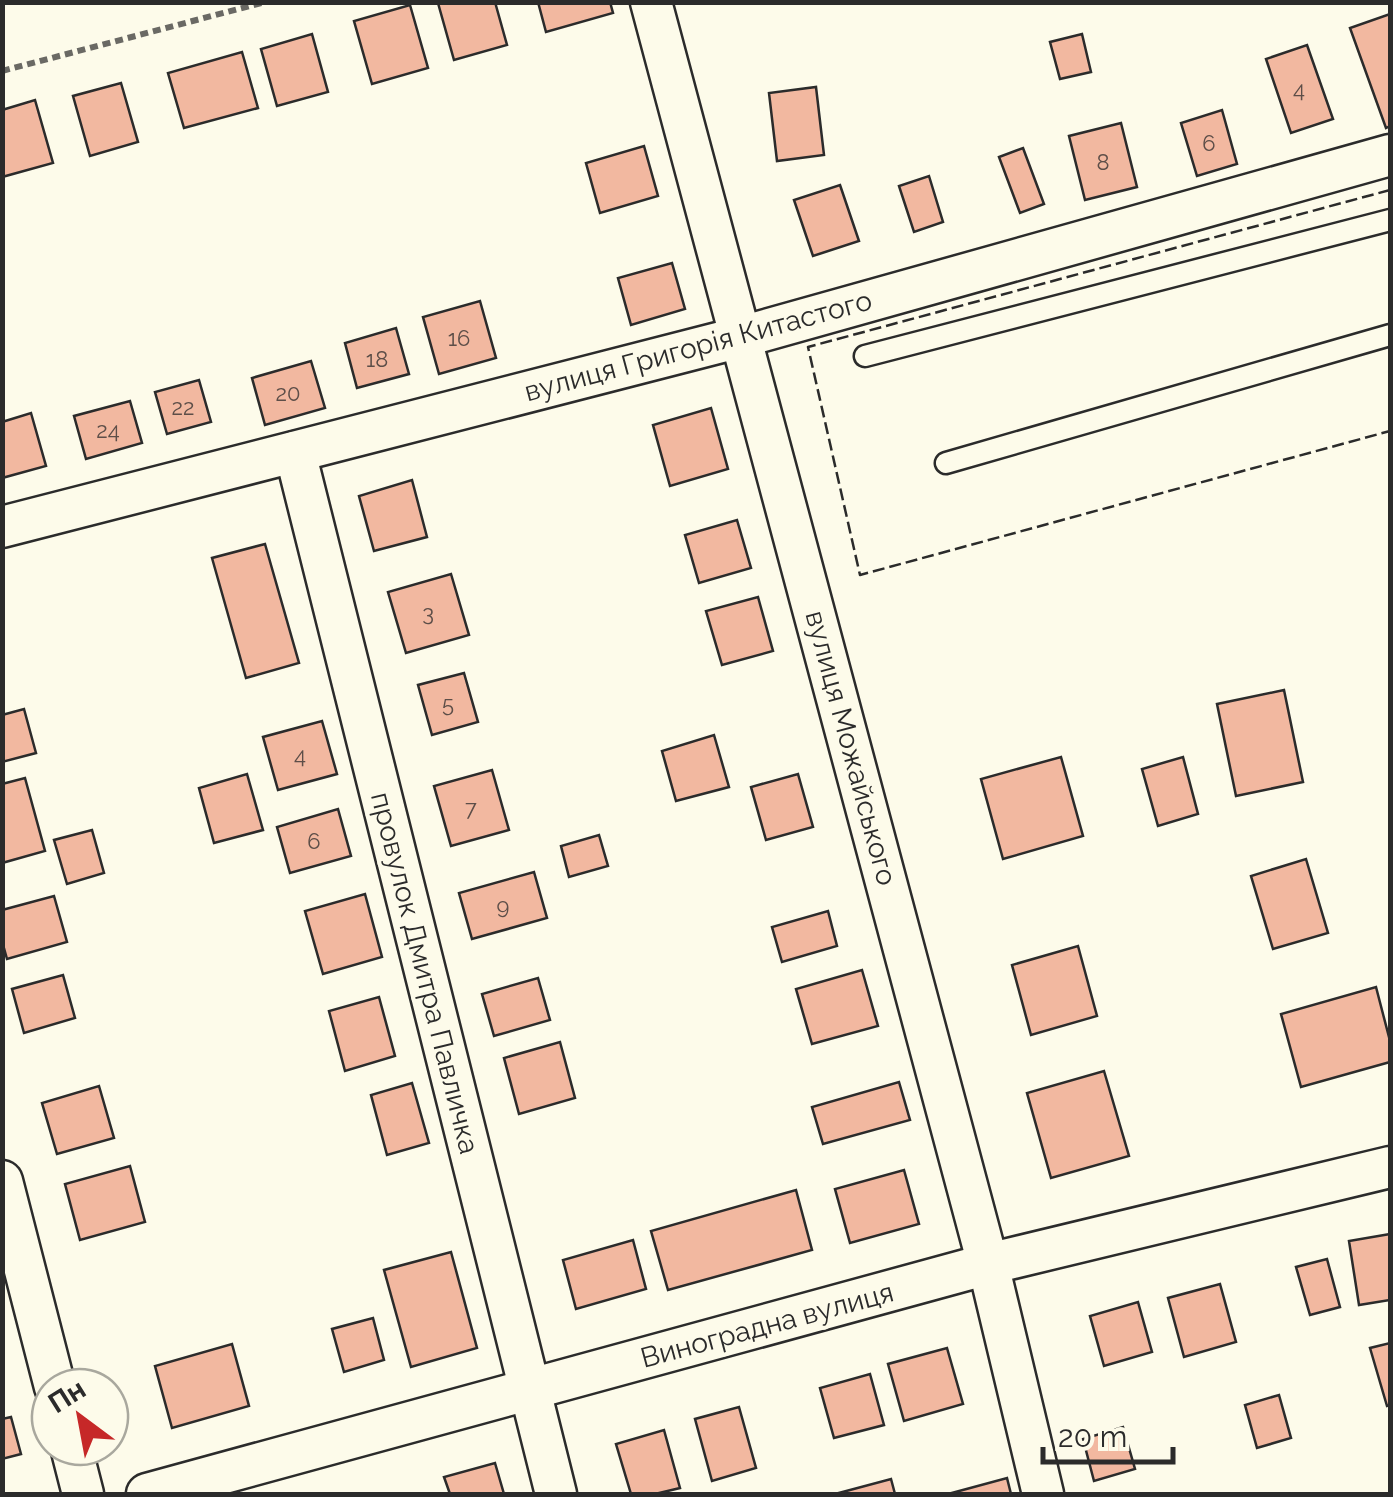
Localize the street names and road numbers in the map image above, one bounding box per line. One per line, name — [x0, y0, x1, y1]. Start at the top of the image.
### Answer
street label: вулиця Григорія Китастого — [521, 284, 875, 408]
street label: вулиця Можайського — [798, 607, 904, 889]
street label: провулок Дмитра Павличка — [364, 789, 486, 1157]
street label: Виноградна вулиця — [637, 1275, 897, 1375]

